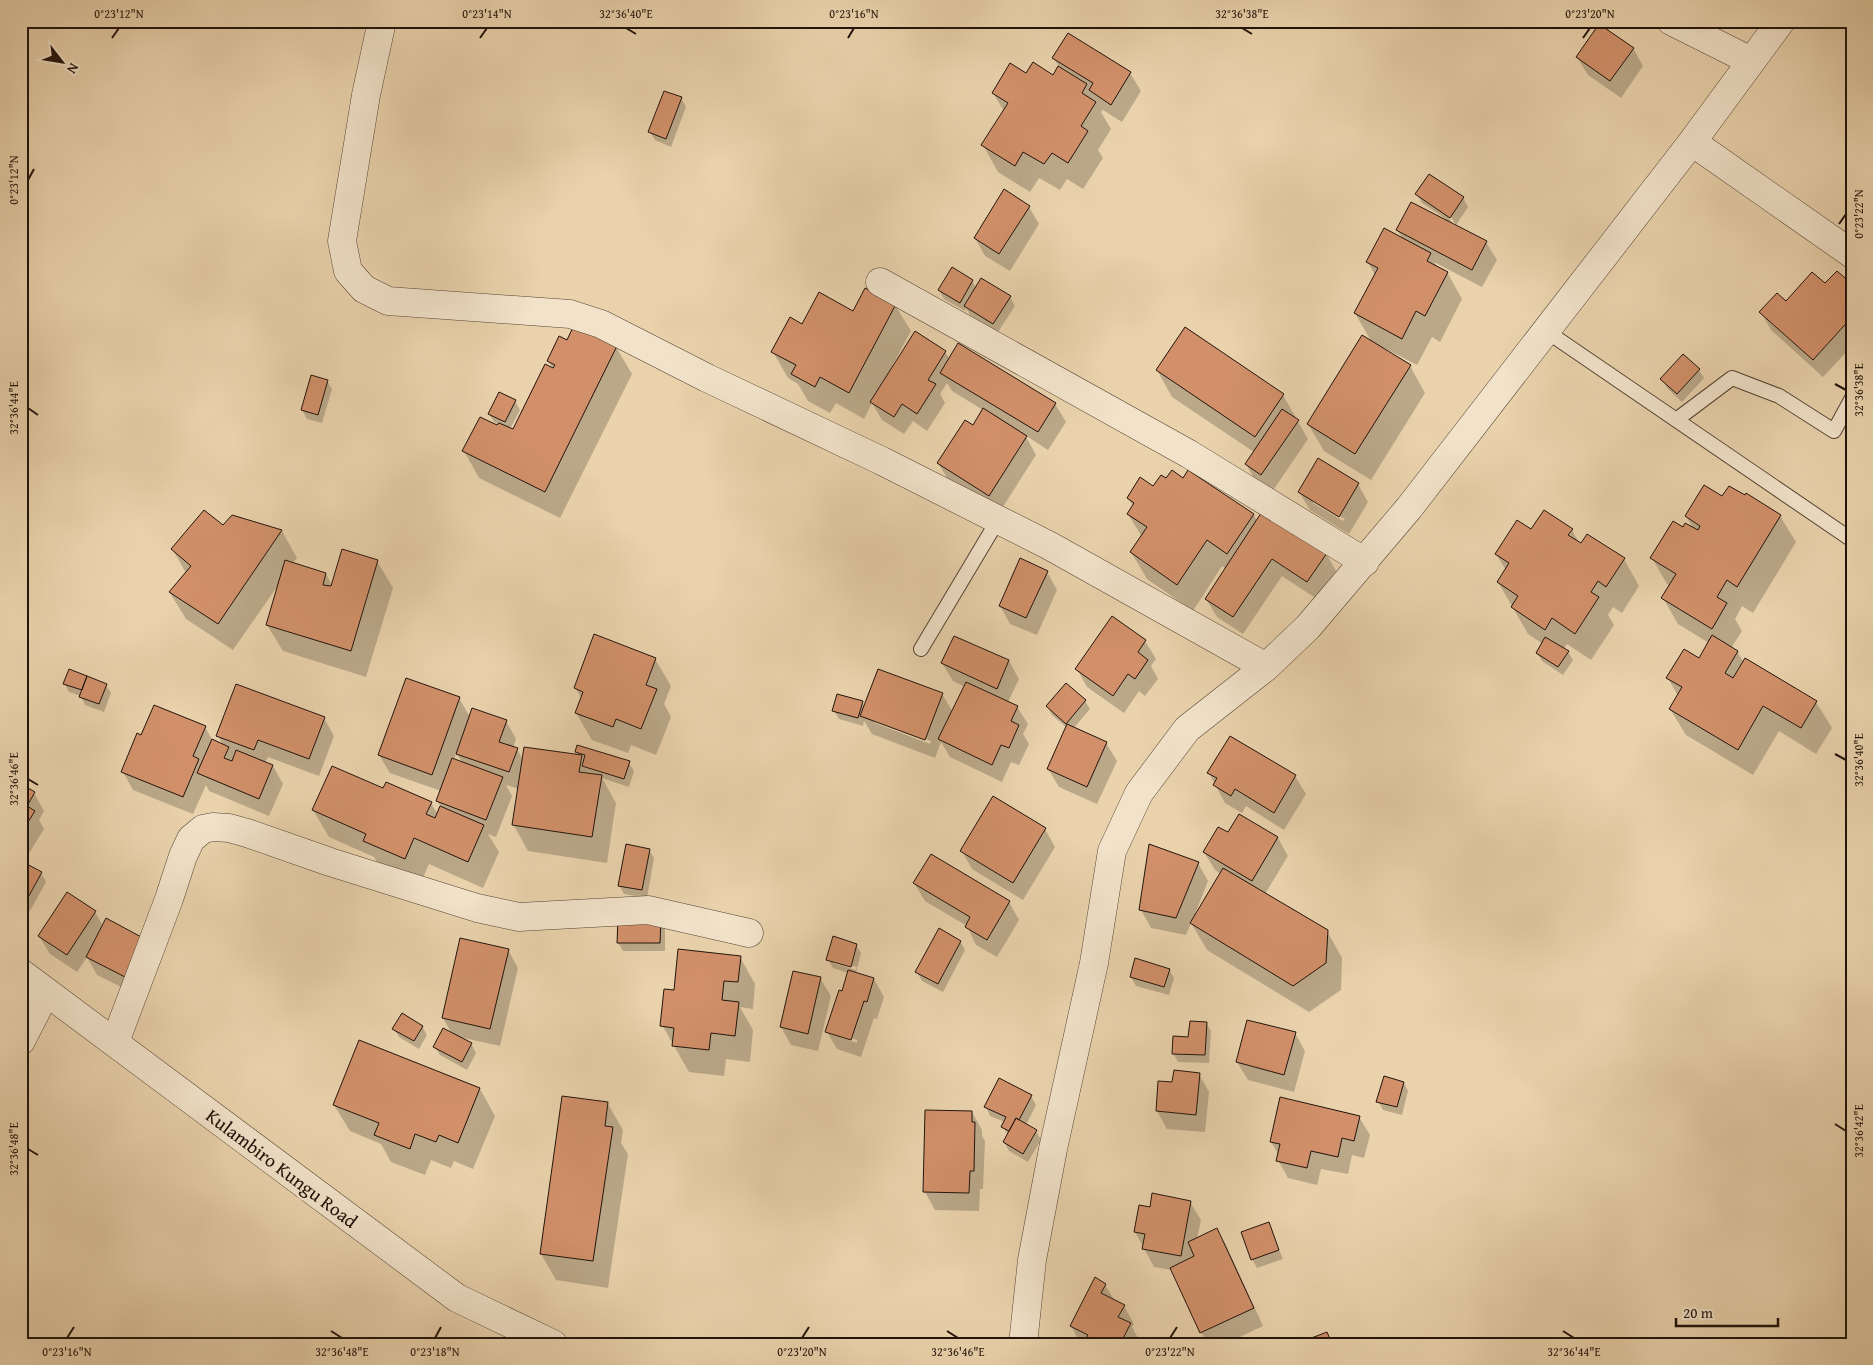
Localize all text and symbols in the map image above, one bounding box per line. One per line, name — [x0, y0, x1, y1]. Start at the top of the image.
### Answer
text: 0°23'12"N — [94, 5, 144, 22]
text: 0°23'14"N — [462, 5, 512, 22]
text: 32°36'40"E — [599, 5, 653, 22]
text: 0°23'16"N — [829, 5, 879, 22]
text: 32°36'38"E — [1215, 5, 1269, 22]
text: 0°23'20"N — [1565, 5, 1615, 22]
north arrow — [38, 38, 88, 88]
text: N — [62, 60, 84, 78]
text: 0°23'12"N — [5, 155, 22, 205]
text: 0°23'22"N — [1850, 189, 1867, 239]
text: 32°36'38"E — [1850, 363, 1867, 417]
text: 32°36'44"E — [5, 381, 22, 435]
text: 32°36'40"E — [1850, 733, 1867, 787]
text: 32°36'46"E — [5, 752, 22, 806]
street label: Kulambiro Kungu Road — [200, 1102, 365, 1235]
text: 32°36'42"E — [1850, 1104, 1867, 1158]
text: 32°36'48"E — [5, 1122, 22, 1176]
scale bar — [1676, 1295, 1778, 1327]
text: 20 m — [1683, 1302, 1714, 1323]
text: 0°23'16"N — [42, 1343, 92, 1360]
text: 32°36'48"E — [315, 1343, 369, 1360]
text: 0°23'18"N — [410, 1343, 460, 1360]
text: 0°23'20"N — [777, 1343, 827, 1360]
text: 32°36'46"E — [931, 1343, 985, 1360]
text: 0°23'22"N — [1145, 1343, 1195, 1360]
text: 32°36'44"E — [1547, 1343, 1601, 1360]

